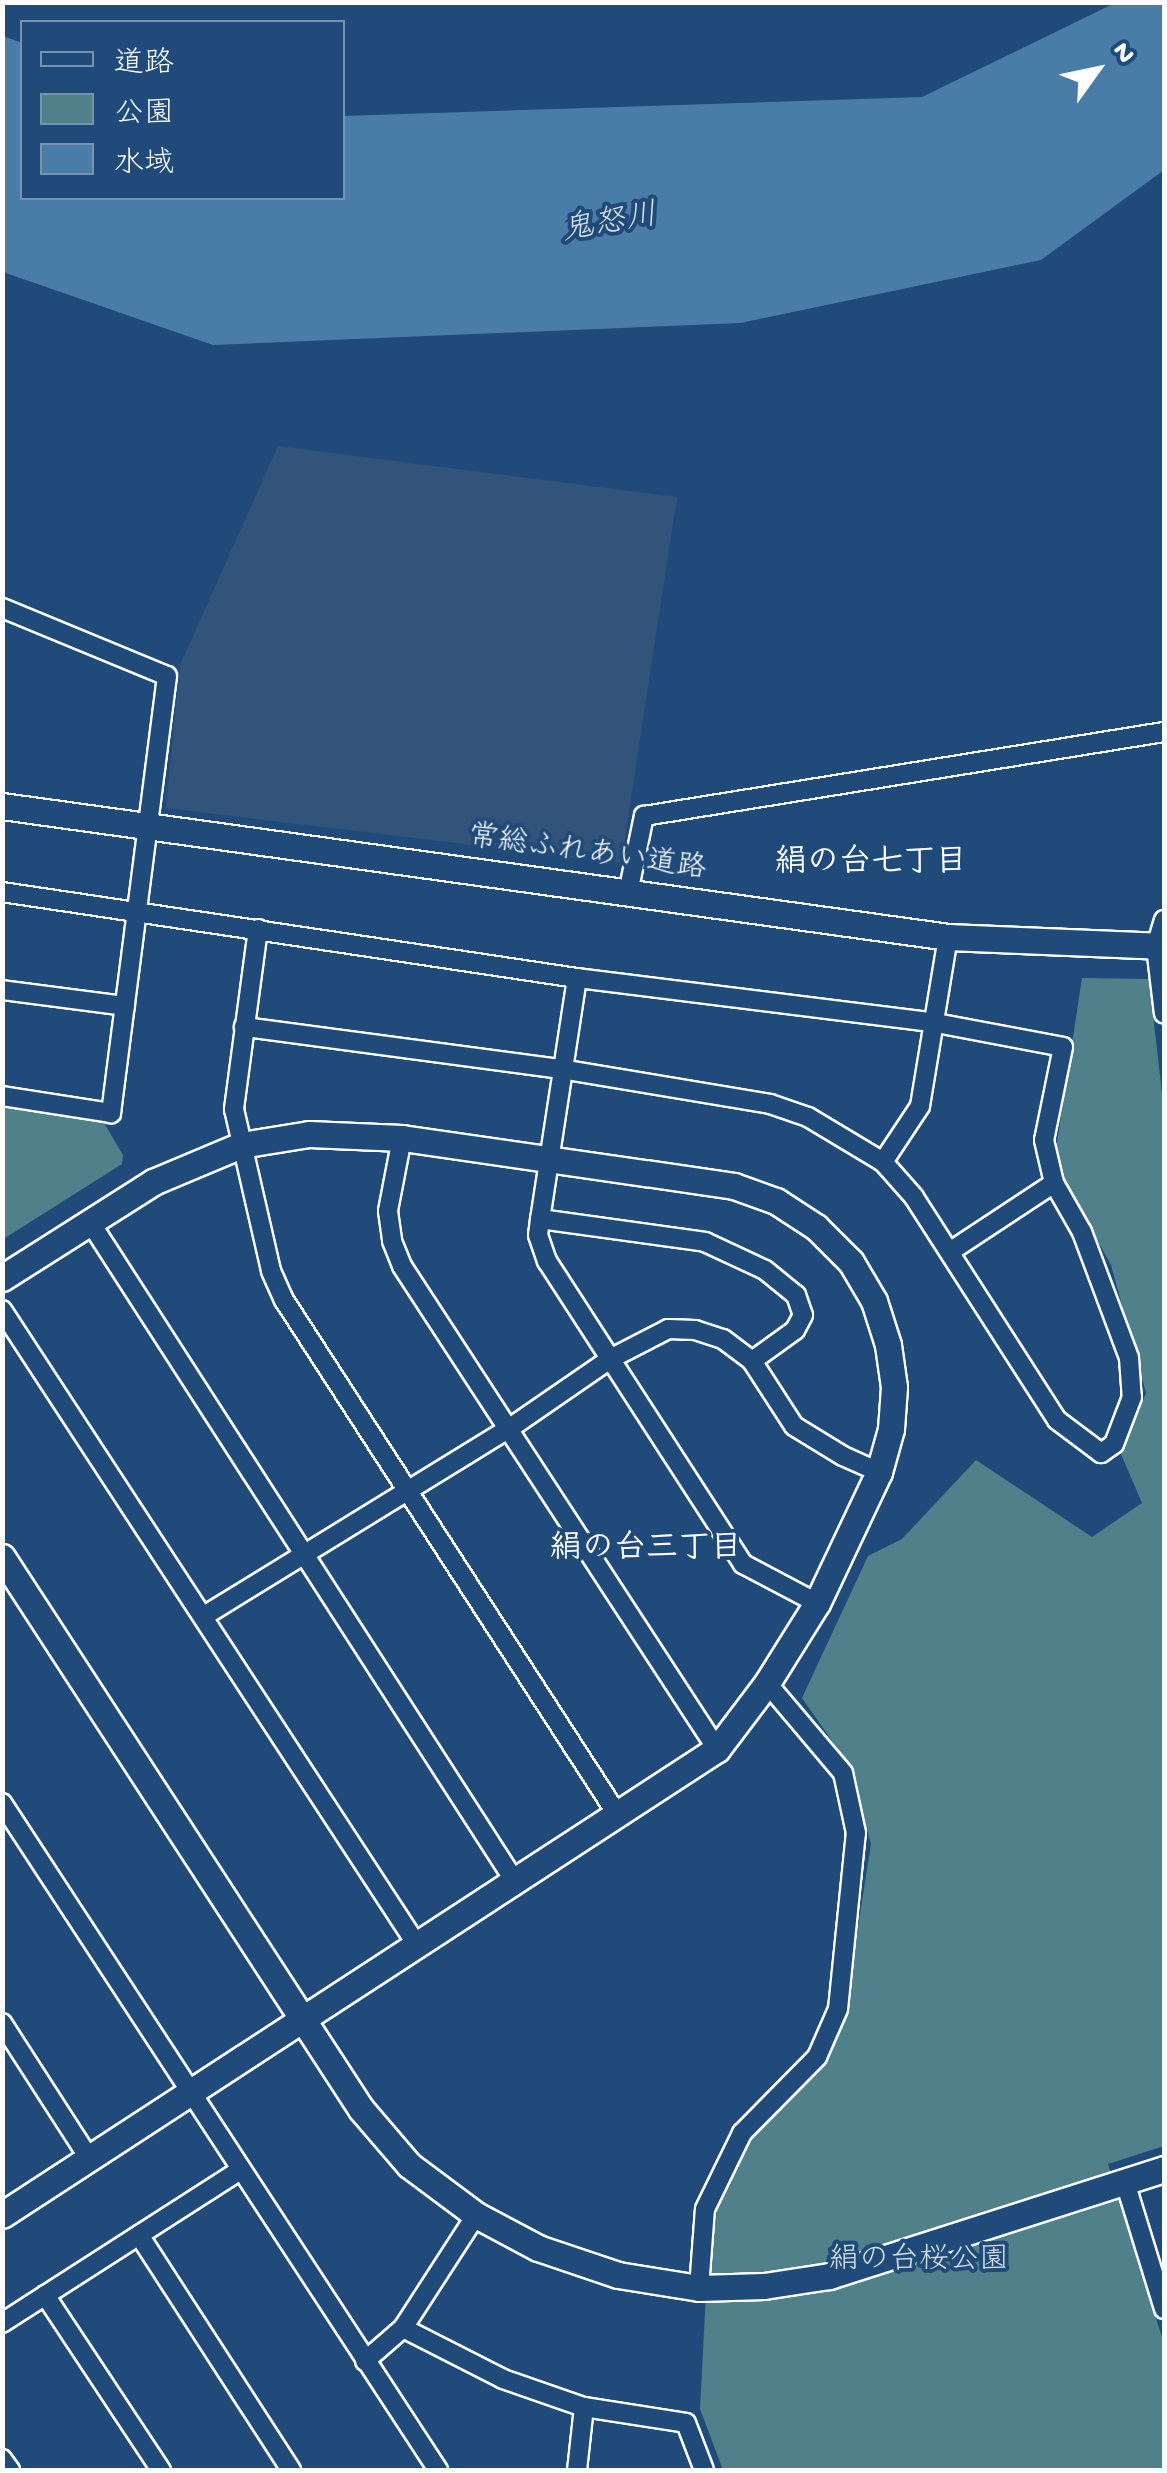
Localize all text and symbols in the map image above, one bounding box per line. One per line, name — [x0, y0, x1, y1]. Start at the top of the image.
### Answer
legend — [20, 20, 345, 200]
north arrow — [1047, 20, 1147, 120]
text: N — [1104, 37, 1141, 70]
text: 道路 — [114, 48, 174, 83]
text: 公園 — [114, 98, 174, 133]
text: 水域 — [114, 148, 174, 183]
water label: 鬼怒川 — [559, 198, 661, 252]
street label: 常総ふれあい道路 — [466, 820, 708, 890]
district label: 絹の台七丁目 — [775, 845, 967, 883]
district label: 絹の台三丁目 — [550, 1531, 742, 1569]
park label: 絹の台桜公園 — [829, 2244, 1009, 2280]

